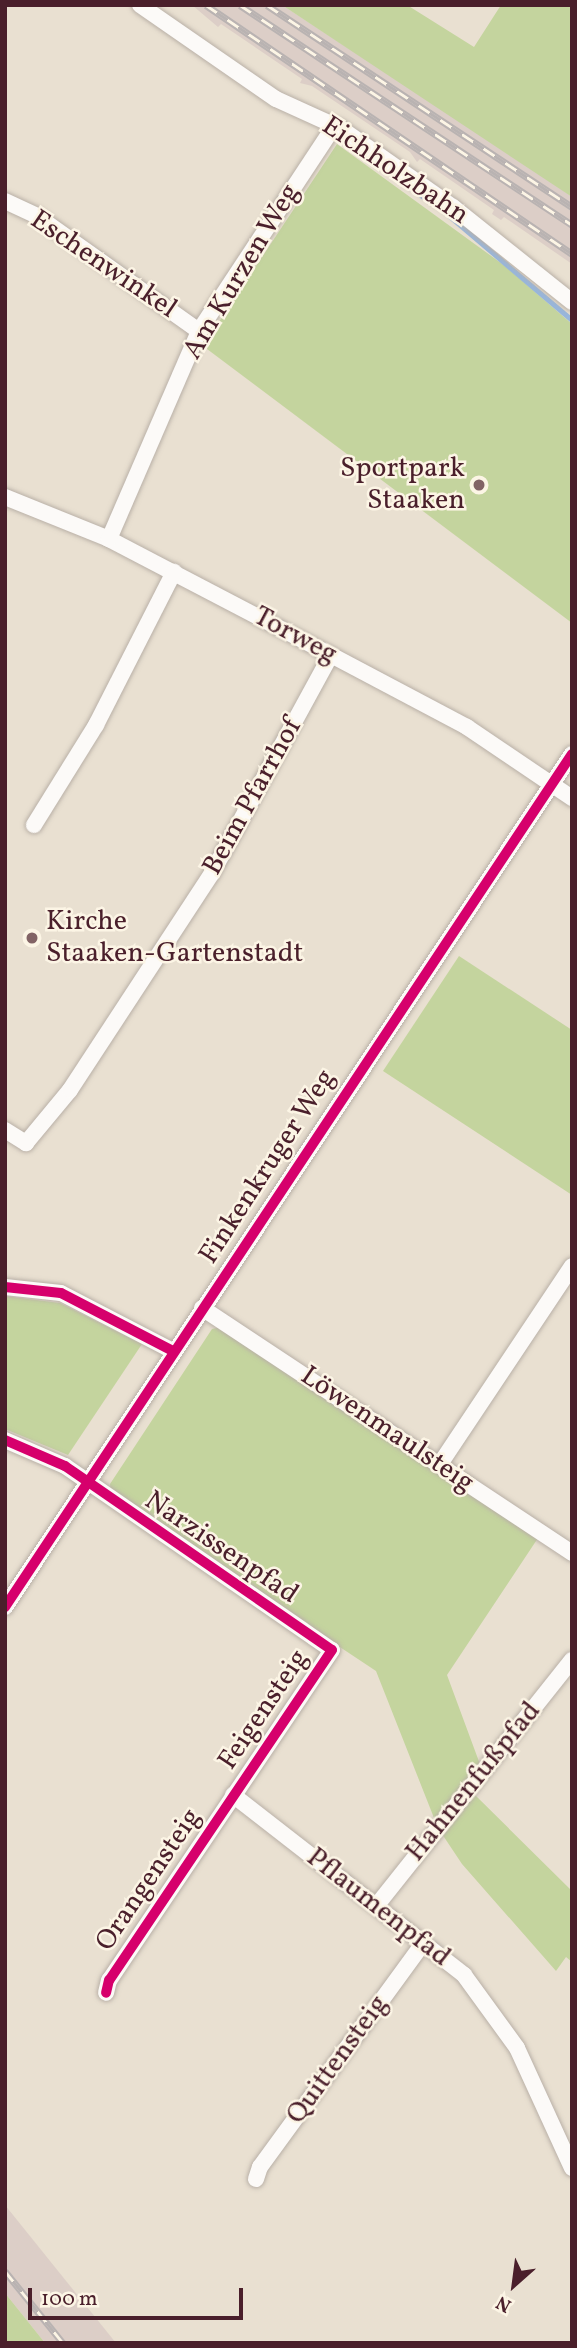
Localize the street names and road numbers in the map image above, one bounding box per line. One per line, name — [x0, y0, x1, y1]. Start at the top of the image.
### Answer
street label: Eichholzbahn — [315, 110, 475, 232]
street label: Am Kurzen Weg — [176, 178, 308, 366]
street label: Eschenwinkel — [23, 204, 183, 326]
street label: Torweg — [247, 600, 343, 672]
street label: Beim Pfarrhof — [196, 713, 310, 881]
street label: Finkenkruger Weg — [192, 1063, 344, 1271]
street label: Löwenmaulsteig — [294, 1360, 480, 1500]
street label: Narzissenpfad — [138, 1484, 304, 1612]
street label: Feigensteig — [212, 1643, 316, 1777]
street label: Hahnenfußpfad — [399, 1695, 549, 1869]
street label: Orangensteig — [89, 1802, 209, 1958]
street label: Pflaumenpfad — [299, 1841, 457, 1975]
street label: Quittensteig — [280, 1989, 396, 2131]

